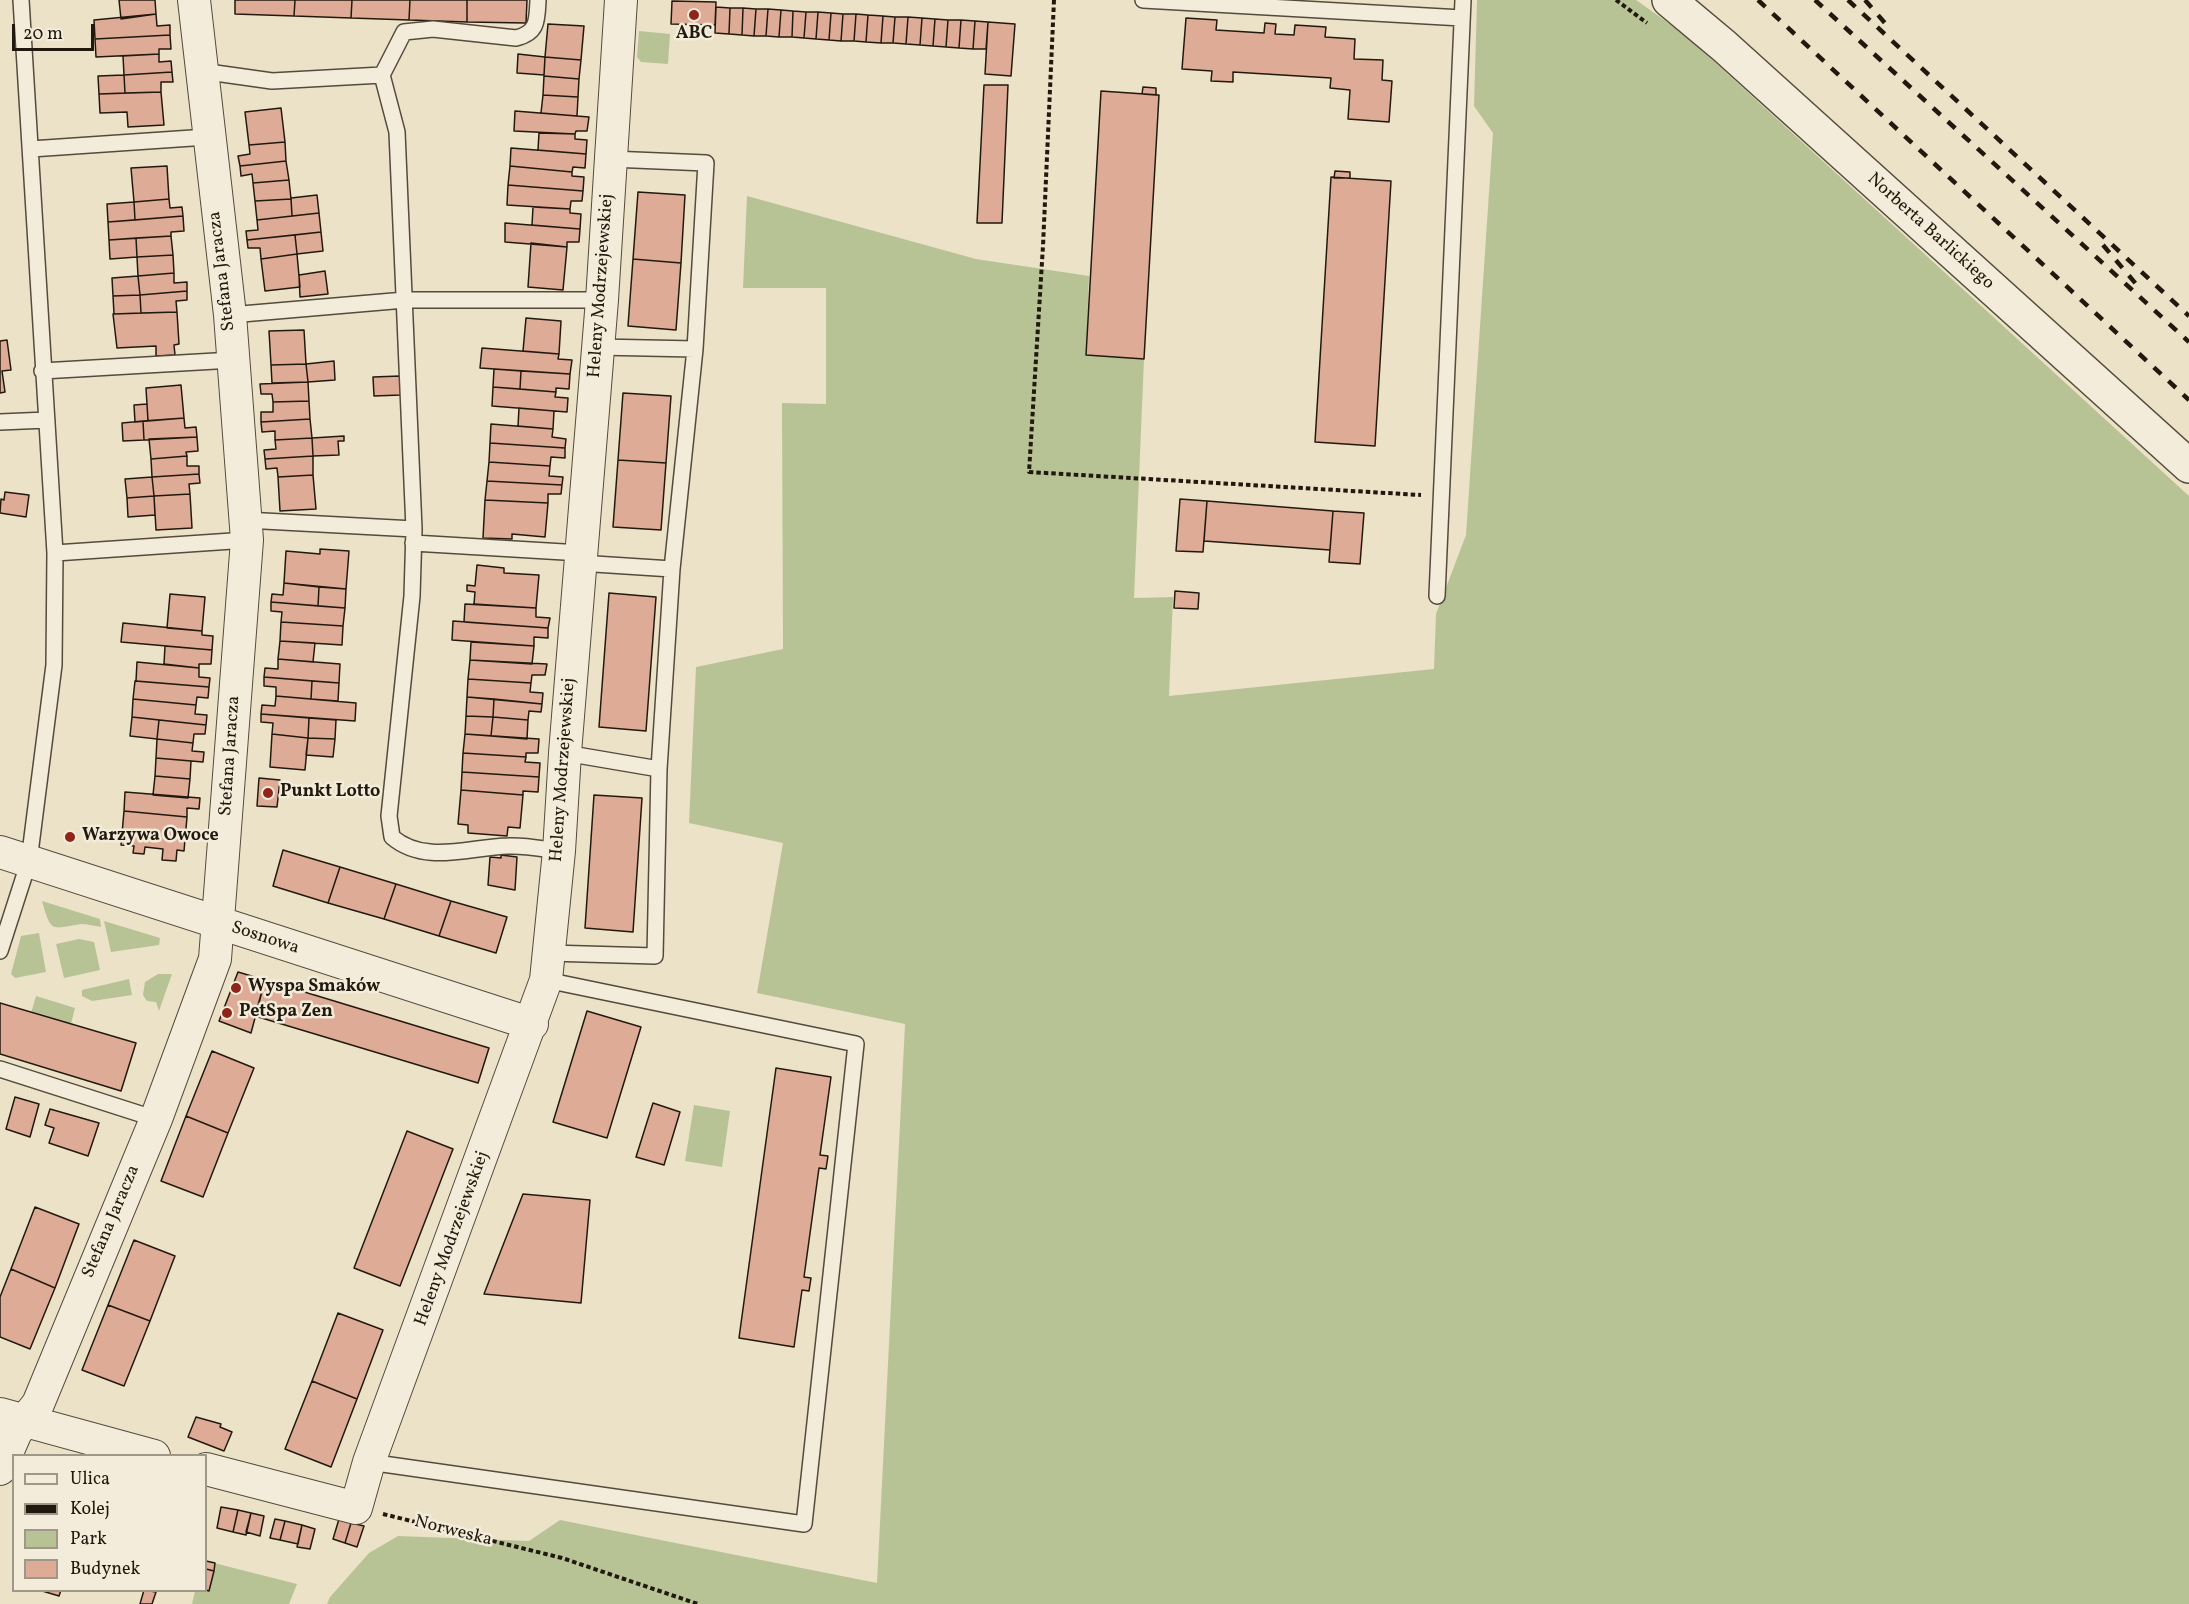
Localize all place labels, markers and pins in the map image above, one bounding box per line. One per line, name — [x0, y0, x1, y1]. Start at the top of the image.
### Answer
marker: ABC — [687, 8, 701, 22]
place label: ABC — [676, 24, 712, 46]
place label: Punkt Lotto — [280, 782, 380, 804]
marker: Punkt Lotto — [261, 786, 275, 800]
place label: Warzywa Owoce — [82, 826, 219, 848]
marker: Warzywa Owoce — [63, 830, 77, 844]
place label: Wyspa Smaków — [248, 977, 380, 999]
marker: Wyspa Smaków — [229, 981, 243, 995]
place label: PetSpa Zen — [239, 1002, 333, 1024]
marker: PetSpa Zen — [220, 1006, 234, 1020]

